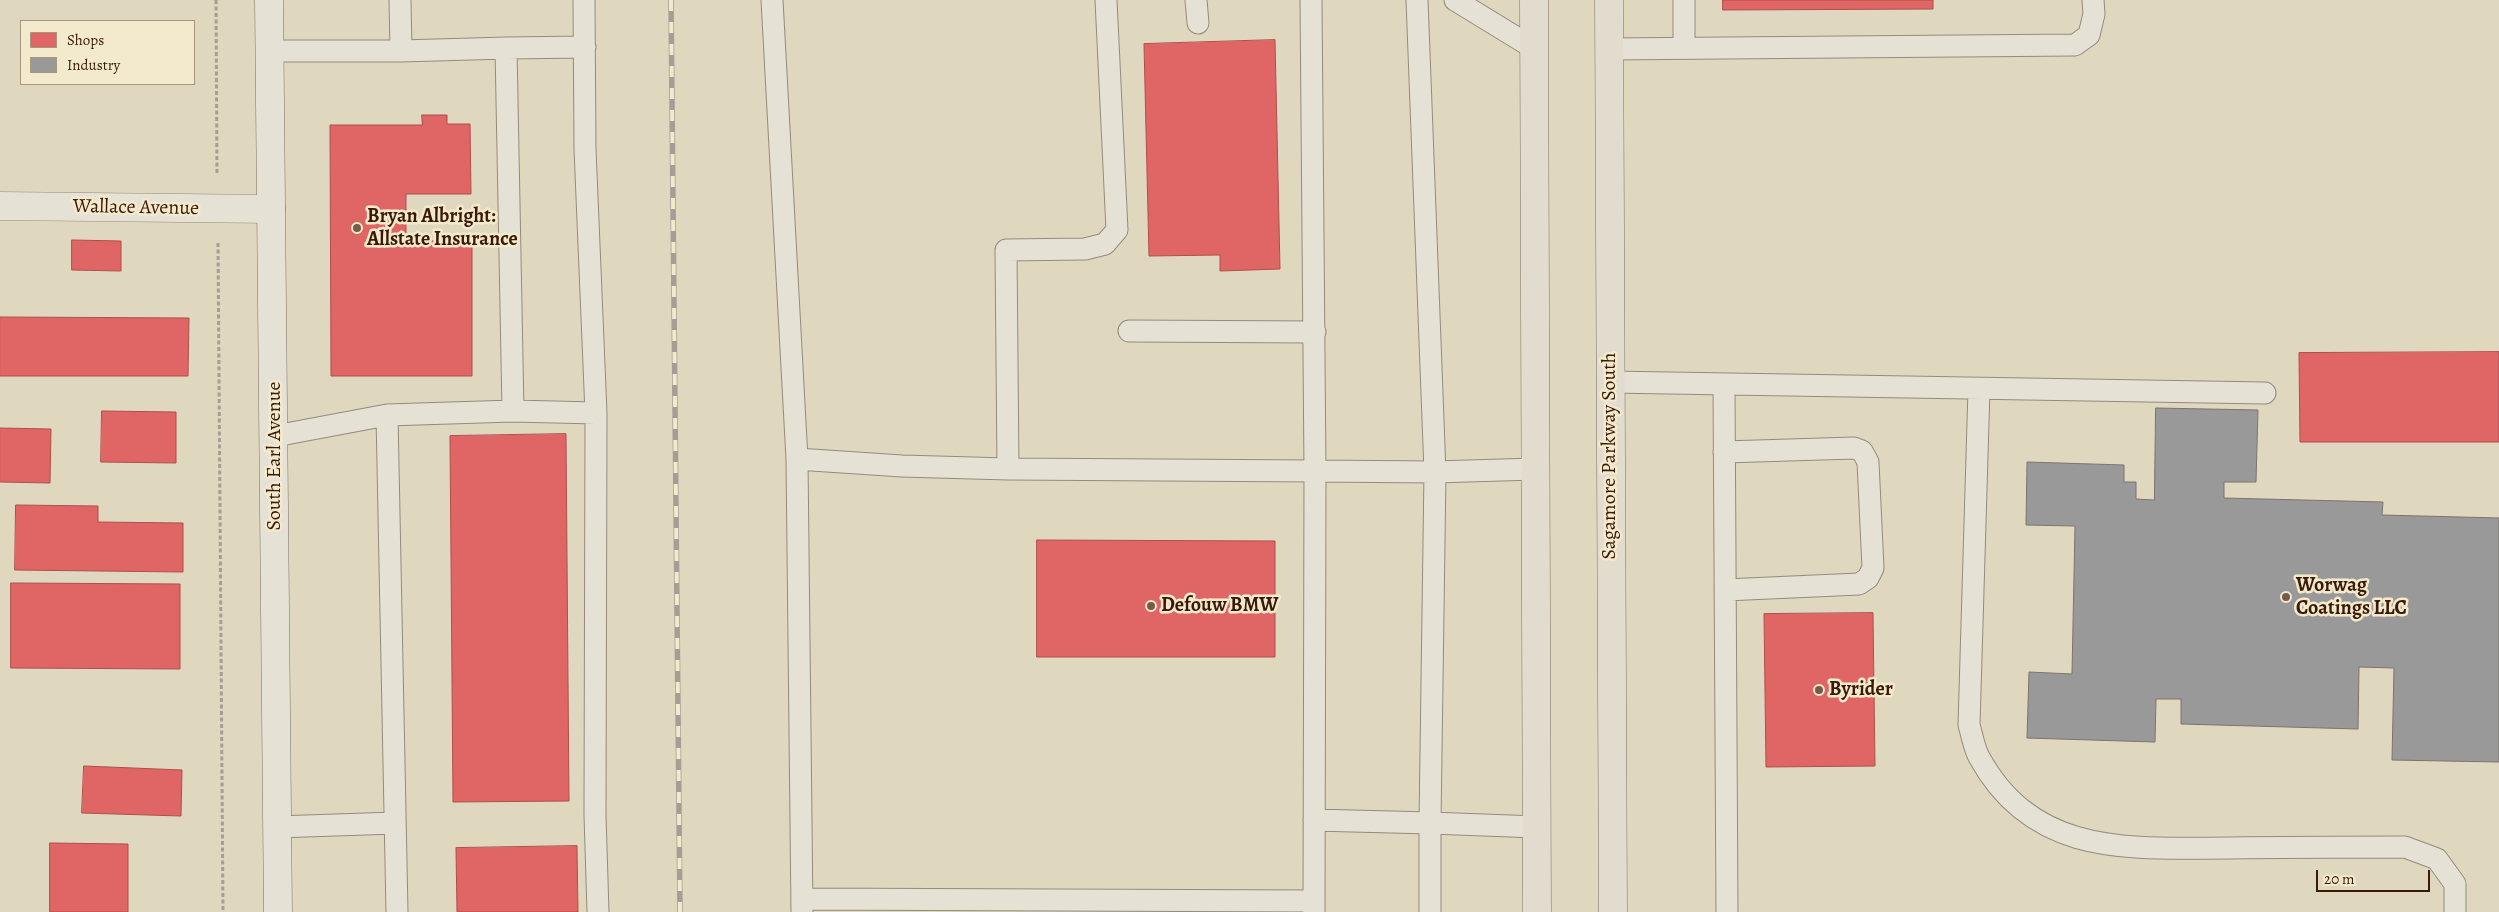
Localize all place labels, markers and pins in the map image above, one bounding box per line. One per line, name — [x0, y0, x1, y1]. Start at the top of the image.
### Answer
place label: Bryan Albright: Allstate Insurance — [367, 205, 518, 252]
marker: Bryan Albright: Allstate Insurance — [351, 222, 363, 234]
place label: Worwag Coatings LLC — [2296, 574, 2407, 621]
marker: Worwag Coatings LLC — [2280, 591, 2292, 603]
place label: Defouw BMW — [1161, 594, 1279, 618]
marker: Defouw BMW — [1145, 600, 1157, 612]
place label: Byrider — [1829, 678, 1893, 702]
marker: Byrider — [1813, 684, 1825, 696]

